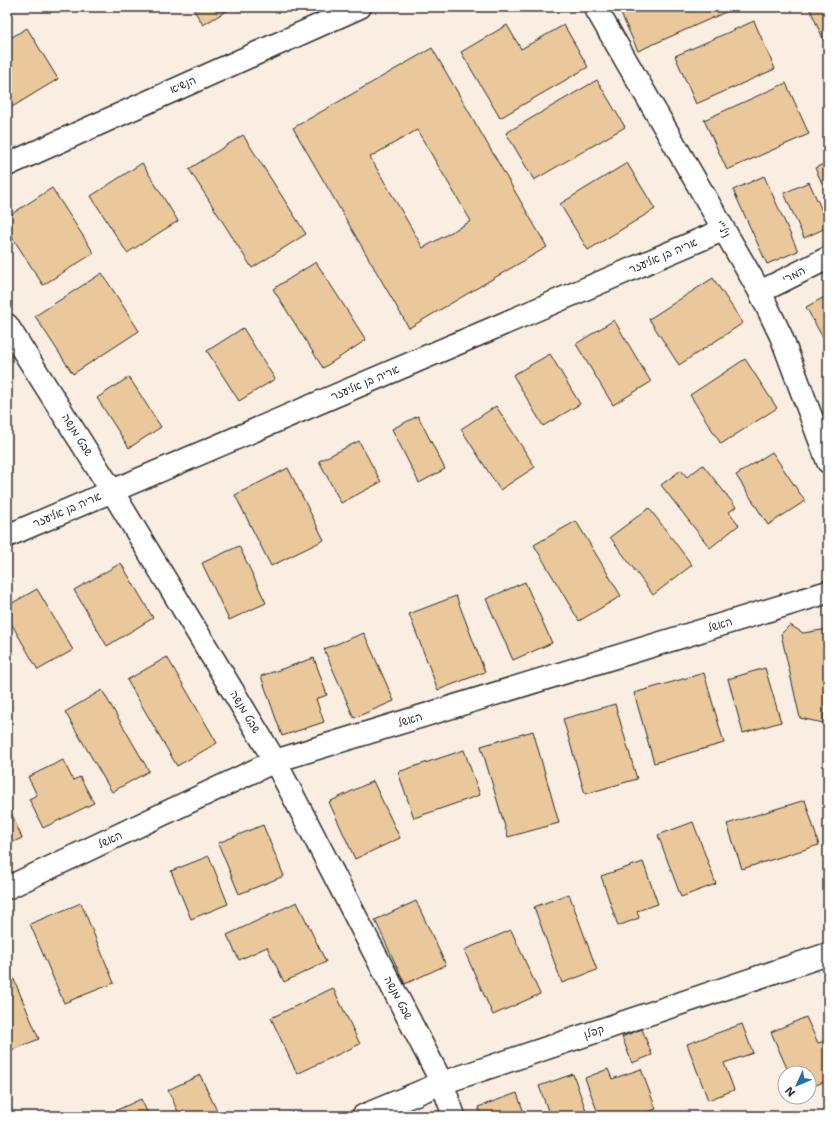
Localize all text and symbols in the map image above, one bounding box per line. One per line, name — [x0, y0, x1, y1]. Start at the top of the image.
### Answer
street label: הנשיא — [168, 73, 198, 97]
street label: ניל"י — [712, 218, 734, 240]
street label: אריה בן אליעזר — [626, 235, 700, 277]
street label: המרי — [780, 263, 808, 287]
street label: אריה בן אליעזר — [328, 362, 402, 404]
street label: שבט מנשה — [58, 411, 96, 460]
street label: אריה בן אליעזר — [30, 489, 104, 531]
street label: האשל — [706, 614, 734, 636]
street label: שבט מנשה — [226, 688, 264, 737]
street label: האשל — [396, 709, 424, 731]
street label: האשל — [95, 828, 125, 852]
street label: שבט מנשה — [380, 974, 416, 1023]
street label: קפלן — [582, 1022, 606, 1042]
north arrow — [777, 1065, 817, 1105]
text: N — [782, 1083, 799, 1100]

